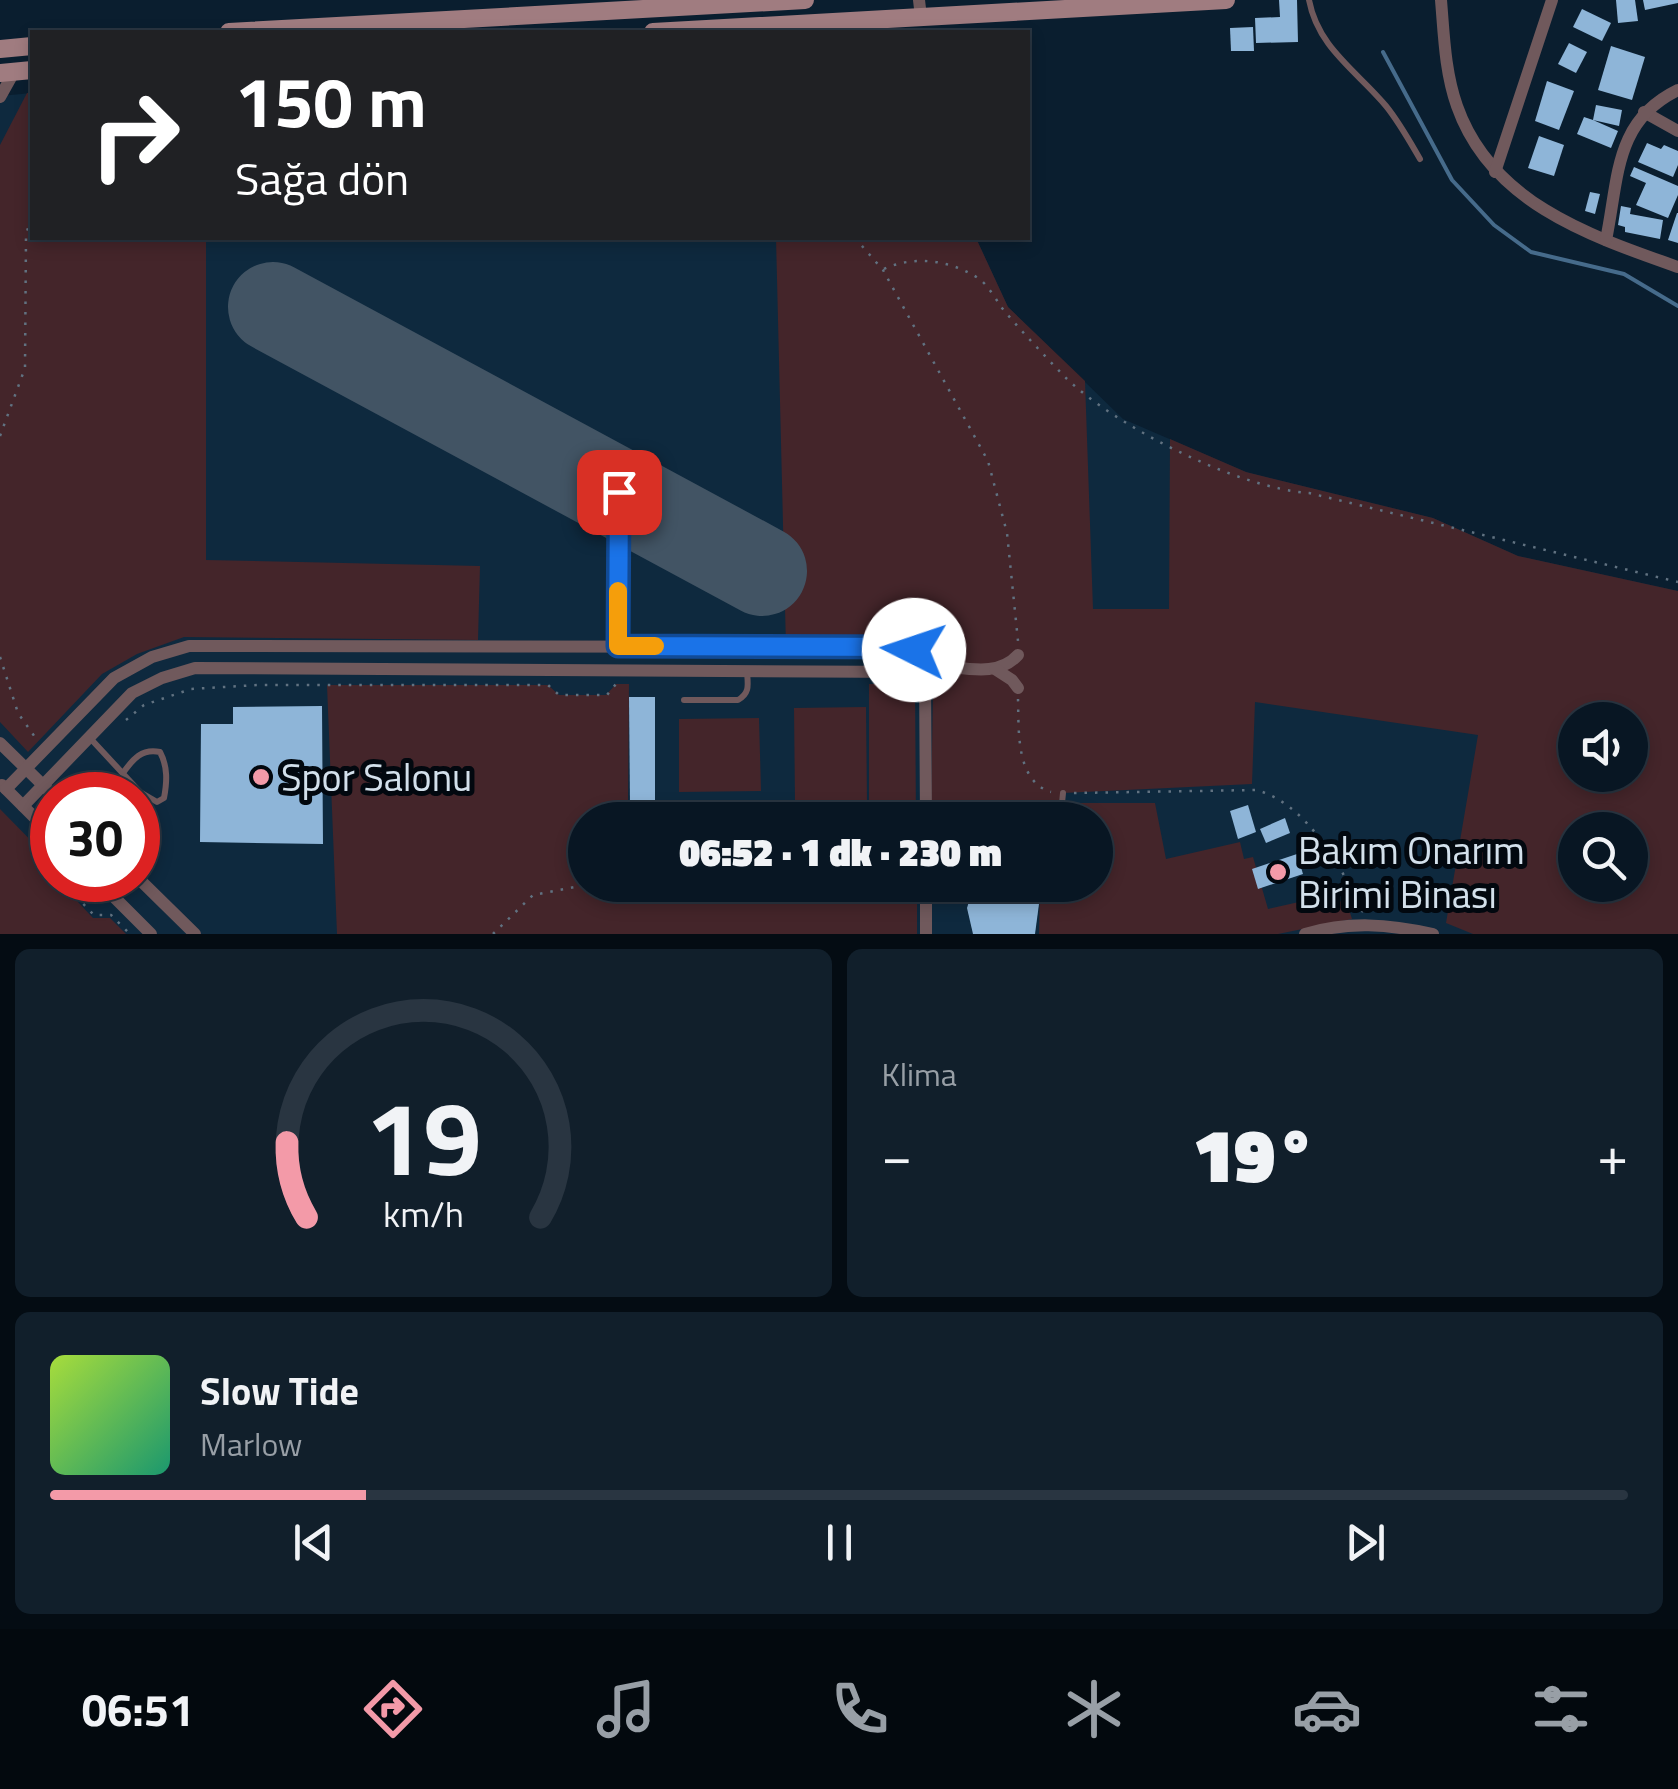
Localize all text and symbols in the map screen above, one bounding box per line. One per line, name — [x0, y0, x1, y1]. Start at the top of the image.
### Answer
text: 150 m — [235, 48, 427, 154]
icon: right — [70, 70, 200, 200]
text: Sağa dön — [235, 144, 409, 212]
pin — [577, 450, 662, 535]
icon: arrive — [592, 465, 647, 520]
position arrow — [862, 598, 966, 702]
map controls — [1558, 702, 1648, 902]
button: sound — [1558, 702, 1648, 792]
place label: Spor Salonu — [281, 748, 472, 806]
marker: Spor Salonu — [250, 766, 272, 788]
speed limit sign: 30 — [30, 772, 160, 902]
button: search — [1558, 812, 1648, 902]
place label: Bakım Onarım Birimi Binası — [1298, 821, 1525, 923]
text: 06:52 · 1 dk · 230 m — [679, 823, 1002, 881]
marker: Bakım Onarım Birimi Binası — [1267, 861, 1289, 883]
text: Klima — [882, 1050, 957, 1098]
text: 19 — [365, 1057, 481, 1215]
text: 19° — [1193, 1097, 1317, 1211]
text: − — [882, 1113, 912, 1196]
text: + — [1597, 1113, 1628, 1196]
text: km/h — [383, 1186, 464, 1241]
text: Slow Tide — [200, 1362, 359, 1420]
text: Marlow — [200, 1420, 303, 1468]
icon: previous — [286, 1515, 341, 1570]
icon: pause — [812, 1515, 867, 1570]
icon: next — [1338, 1515, 1393, 1570]
icon: directions — [358, 1674, 428, 1744]
icon: music — [591, 1674, 661, 1744]
icon: phone — [825, 1674, 895, 1744]
icon: climate — [1059, 1674, 1129, 1744]
icon: car — [1292, 1674, 1362, 1744]
icon: filters — [1526, 1674, 1596, 1744]
text: 06:51 — [82, 1675, 194, 1743]

